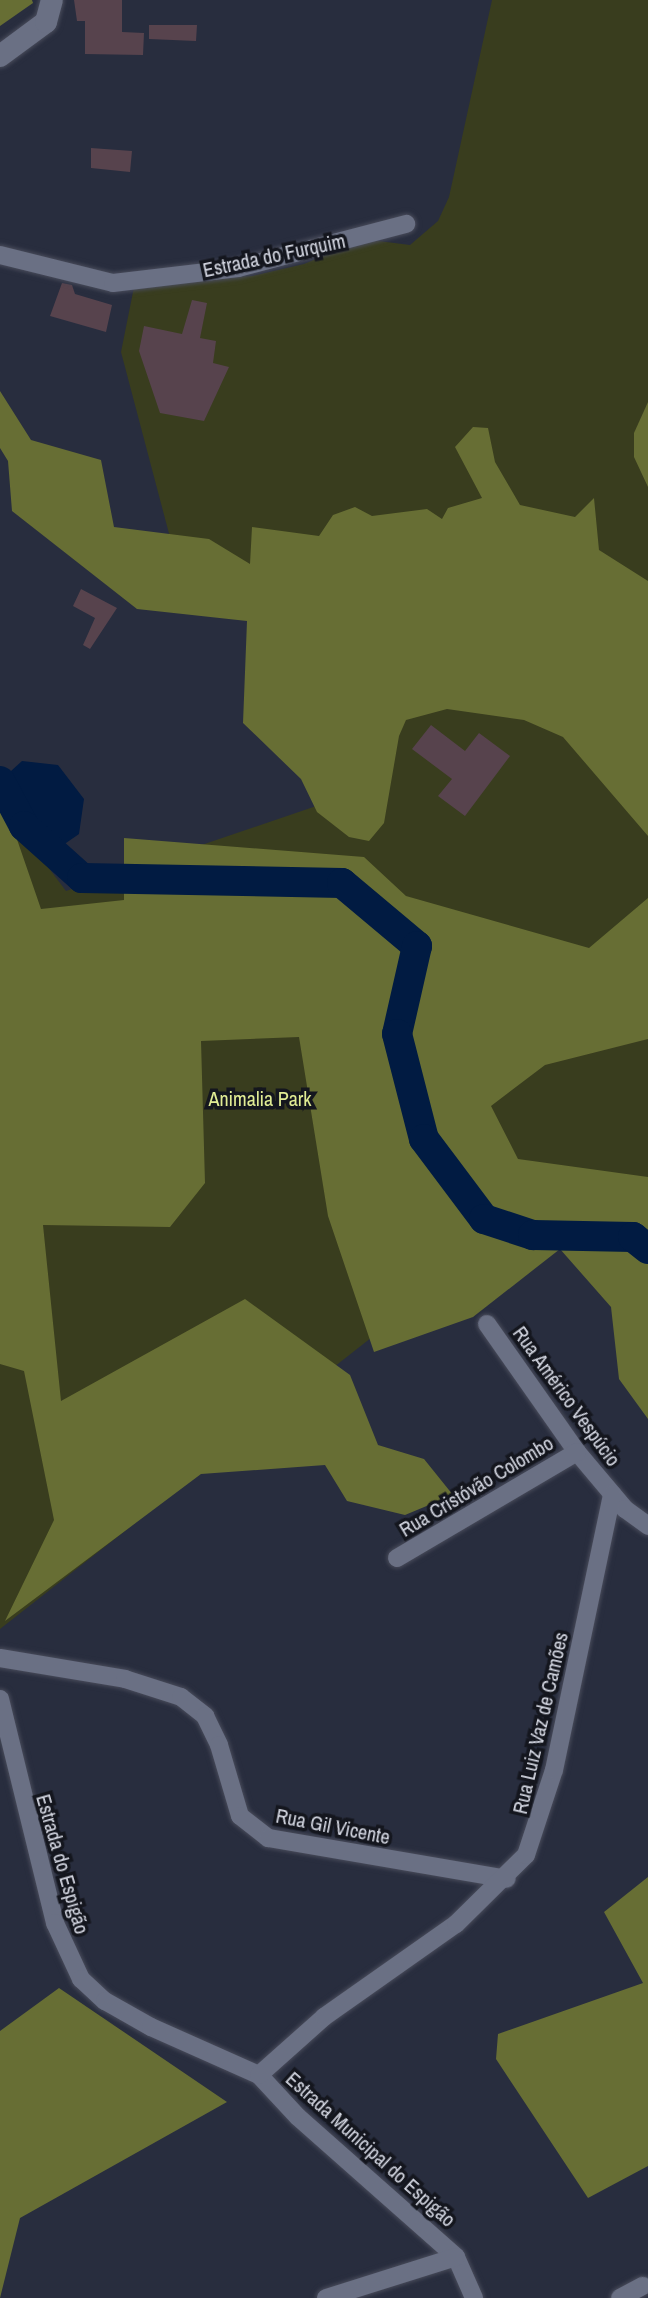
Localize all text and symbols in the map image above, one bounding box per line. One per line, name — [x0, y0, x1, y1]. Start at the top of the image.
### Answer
street label: Estrada do Furquim — [201, 228, 347, 282]
park label: Animalia Park — [209, 1086, 311, 1110]
street label: Rua Américo Vespúcio — [508, 1321, 626, 1471]
street label: Rua Cristóvão Colombo — [395, 1431, 557, 1541]
street label: Rua Luiz Vaz de Camões — [507, 1630, 573, 1816]
street label: Estrada do Espigão — [32, 1791, 94, 1937]
street label: Rua Gil Vicente — [274, 1803, 392, 1849]
street label: Estrada Municipal do Espigão — [281, 2067, 461, 2231]

